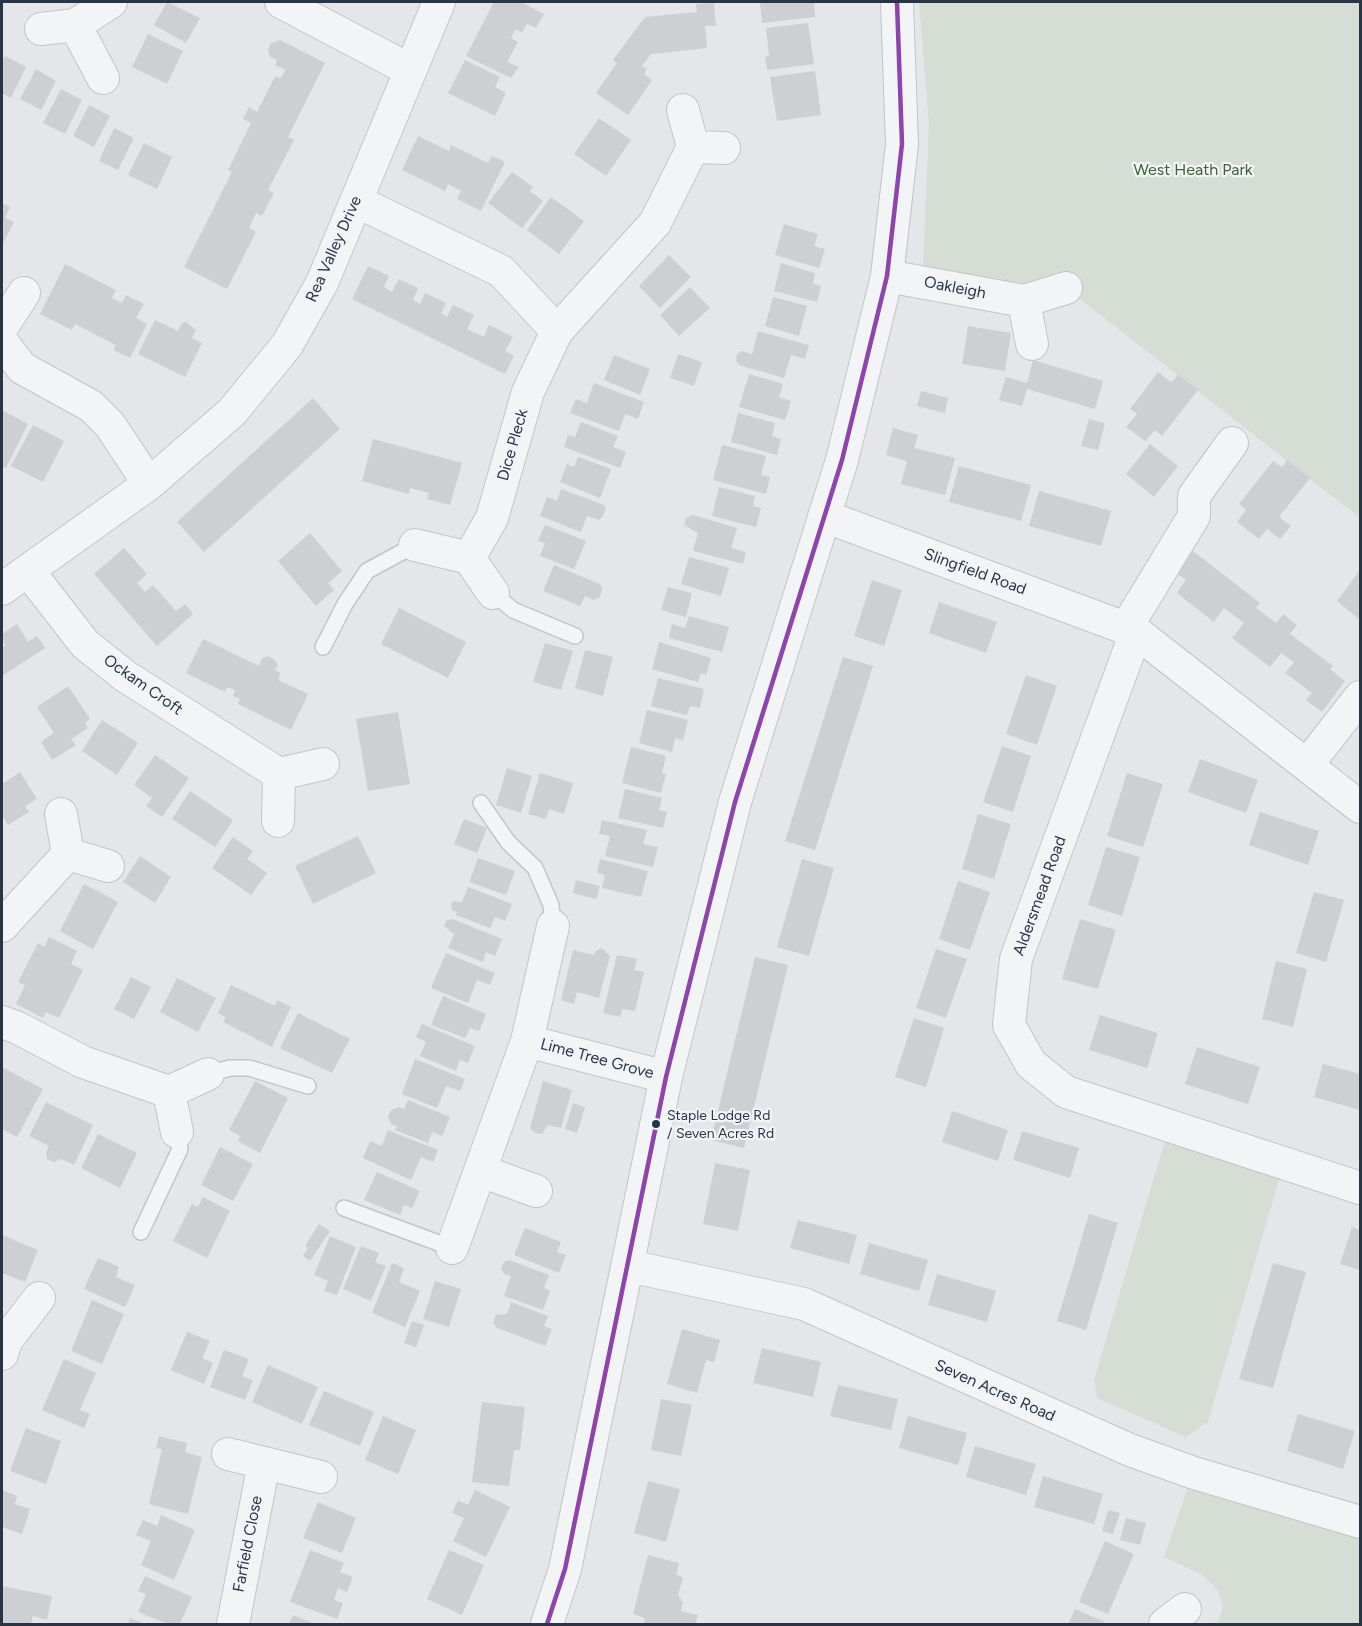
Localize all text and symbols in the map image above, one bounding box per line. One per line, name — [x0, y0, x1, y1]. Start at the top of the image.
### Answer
park label: West Heath Park — [1133, 160, 1253, 180]
street label: Rea Valley Drive — [302, 193, 366, 305]
street label: Oakleigh — [922, 273, 988, 303]
street label: Dice Pleck — [494, 407, 532, 483]
street label: Slingfield Road — [921, 545, 1029, 599]
street label: Ockam Croft — [100, 651, 186, 719]
street label: Aldersmead Road — [1009, 834, 1071, 958]
street label: Lime Tree Grove — [538, 1035, 656, 1083]
place label: Staple Lodge Rd / Seven Acres Rd — [667, 1108, 774, 1140]
marker: Staple Lodge Rd / Seven Acres Rd — [650, 1118, 662, 1130]
street label: Seven Acres Road — [932, 1356, 1058, 1426]
street label: Farfield Close — [229, 1494, 267, 1594]

